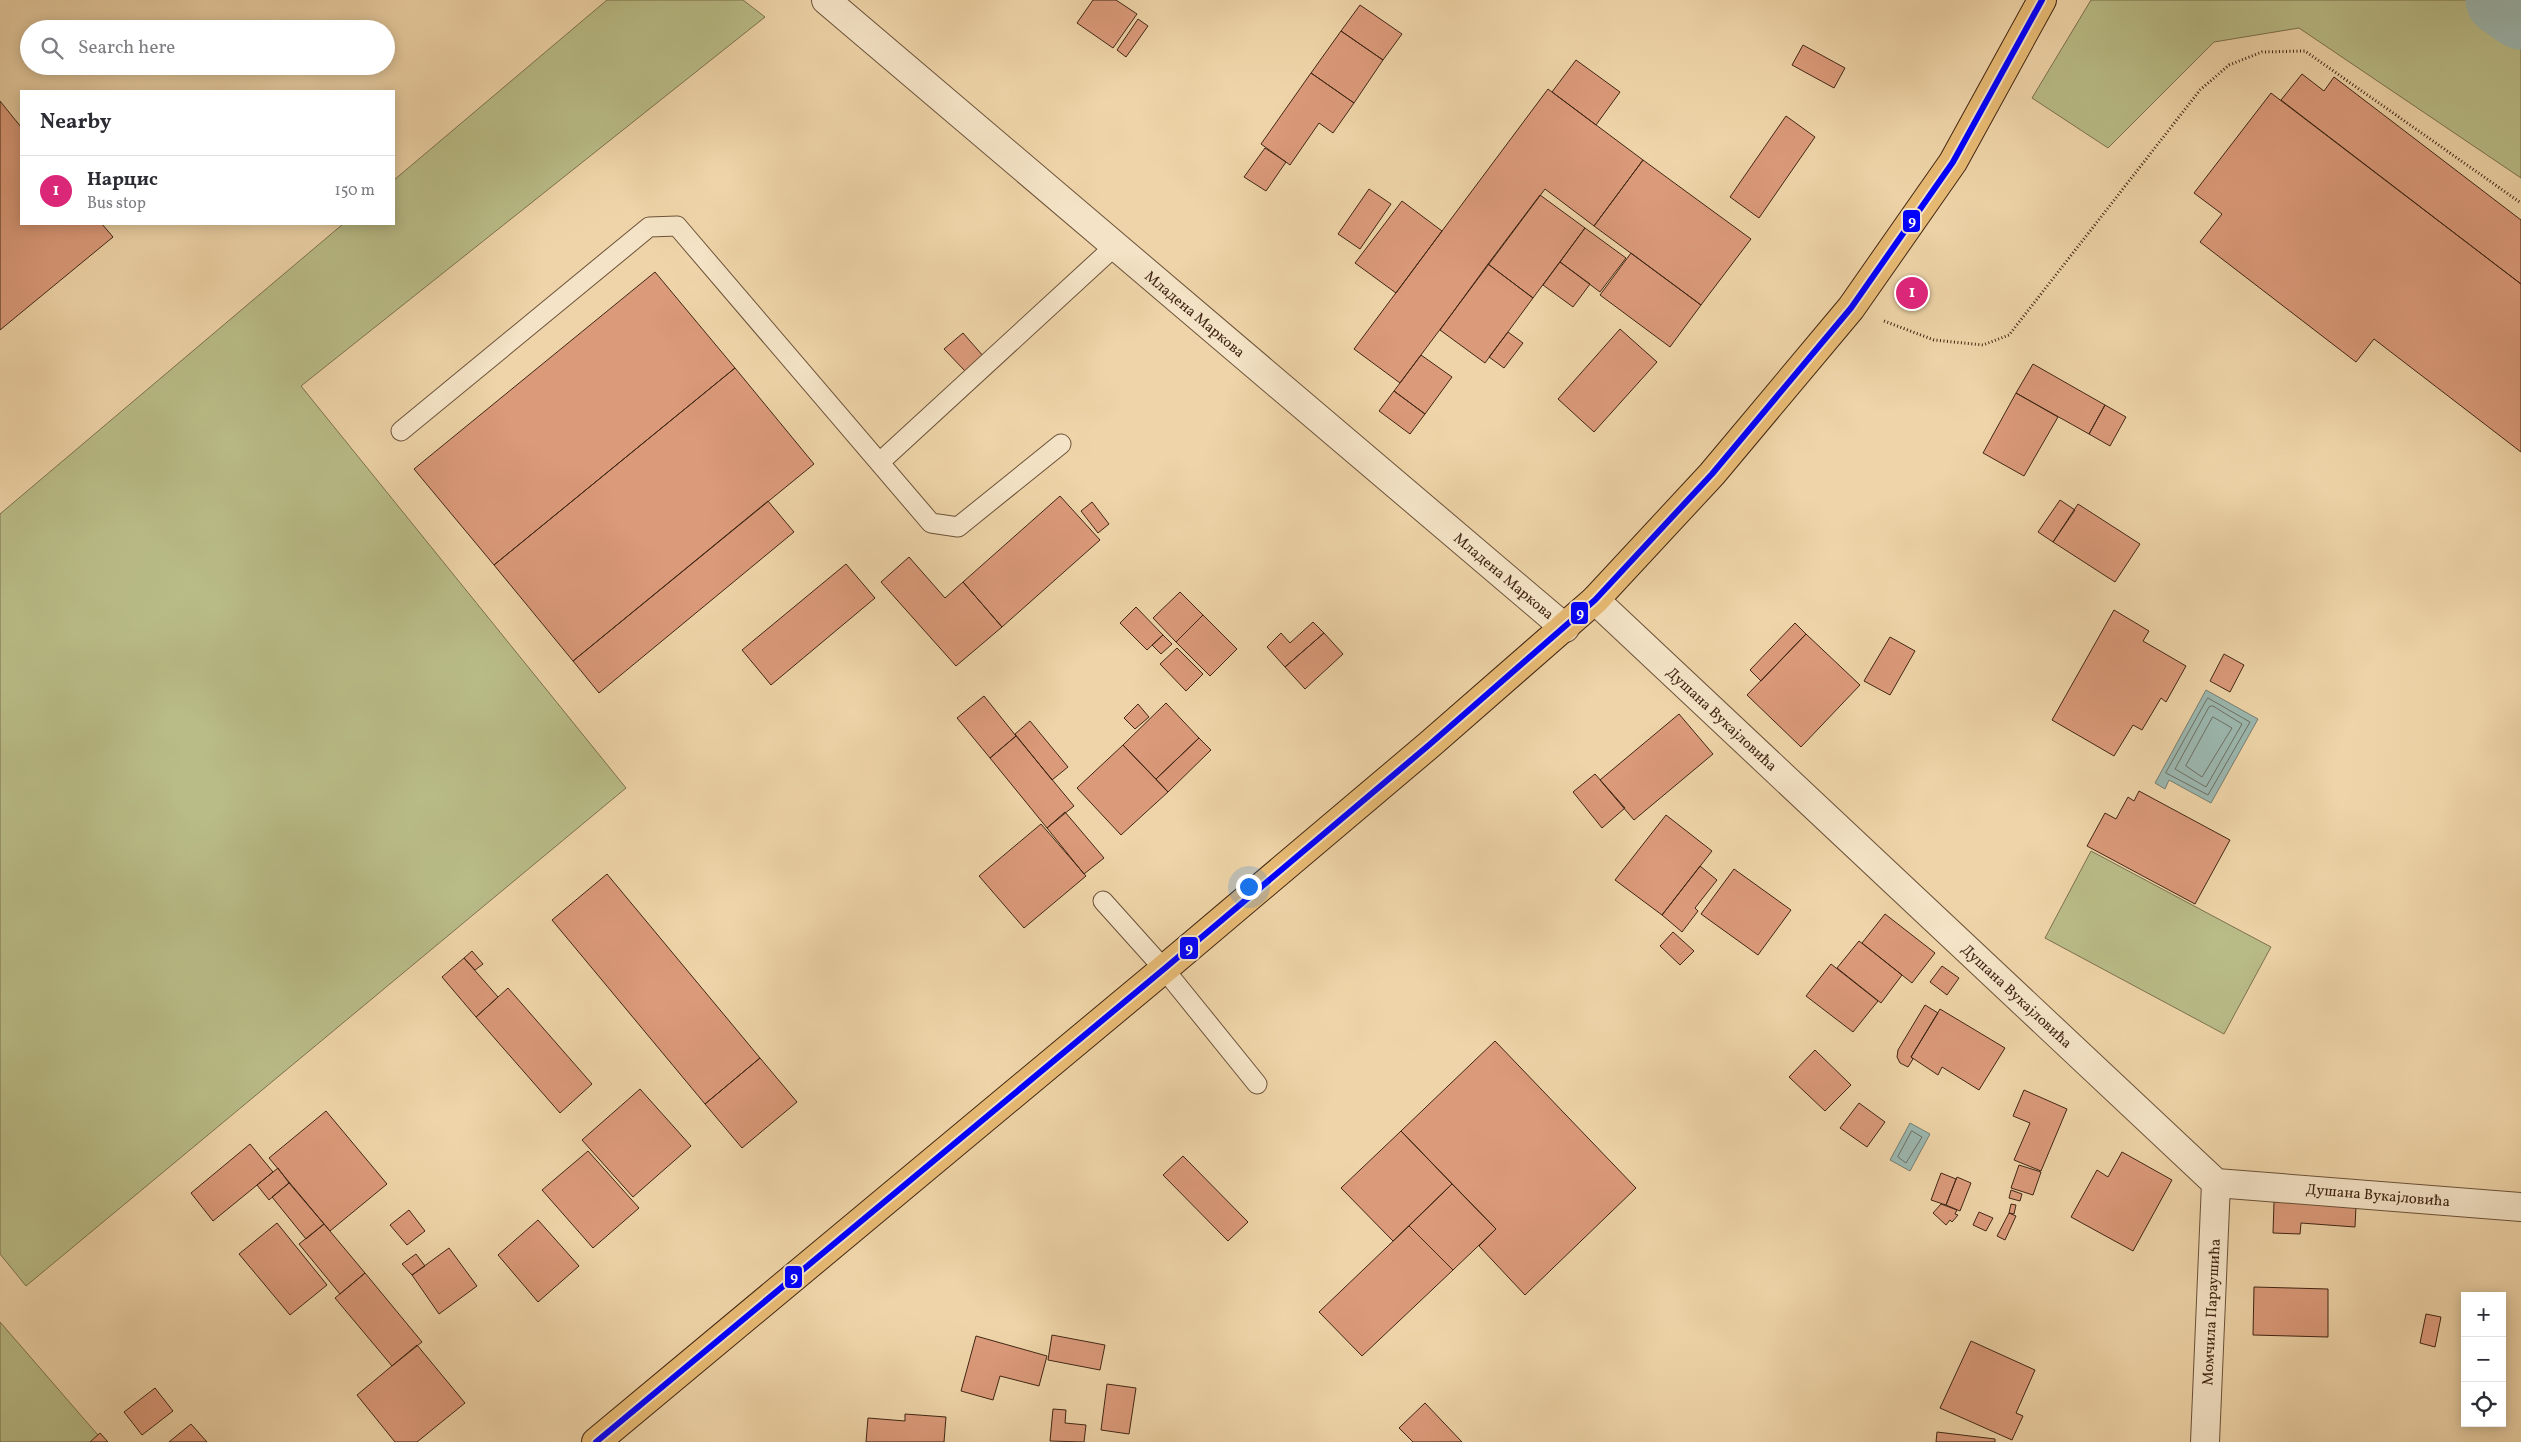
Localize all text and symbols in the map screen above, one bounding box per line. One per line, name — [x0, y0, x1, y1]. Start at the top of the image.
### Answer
search box — [20, 20, 395, 75]
icon: search — [38, 34, 66, 62]
text: Search here — [78, 35, 175, 61]
text: Nearby — [40, 108, 111, 137]
text: Нарцис — [87, 167, 158, 193]
text: 1 — [53, 180, 59, 202]
text: 150 m — [334, 180, 375, 202]
text: Bus stop — [87, 193, 146, 215]
line badge: 9 — [1902, 209, 1921, 233]
text: 9 — [1908, 213, 1916, 232]
street label: Младена Маркова — [1139, 267, 1249, 363]
pin: 1 — [1896, 274, 1928, 312]
street label: Младена Маркова — [1448, 529, 1558, 625]
line badge: 9 — [1570, 601, 1589, 625]
text: 9 — [1576, 605, 1584, 624]
street label: Душана Вукајловића — [1661, 663, 1781, 777]
your location — [1236, 874, 1262, 900]
line badge: 9 — [1179, 936, 1199, 960]
text: 9 — [1185, 940, 1193, 959]
street label: Душана Вукајловића — [1956, 940, 2076, 1054]
street label: Душана Вукајловића — [2305, 1180, 2451, 1213]
street label: Момчила Параушића — [2198, 1238, 2227, 1386]
line badge: 9 — [784, 1265, 803, 1289]
text: 9 — [790, 1269, 798, 1288]
map controls — [2461, 1292, 2506, 1427]
button: + — [2461, 1292, 2506, 1337]
button: − — [2461, 1337, 2506, 1382]
button: locate — [2461, 1382, 2506, 1427]

